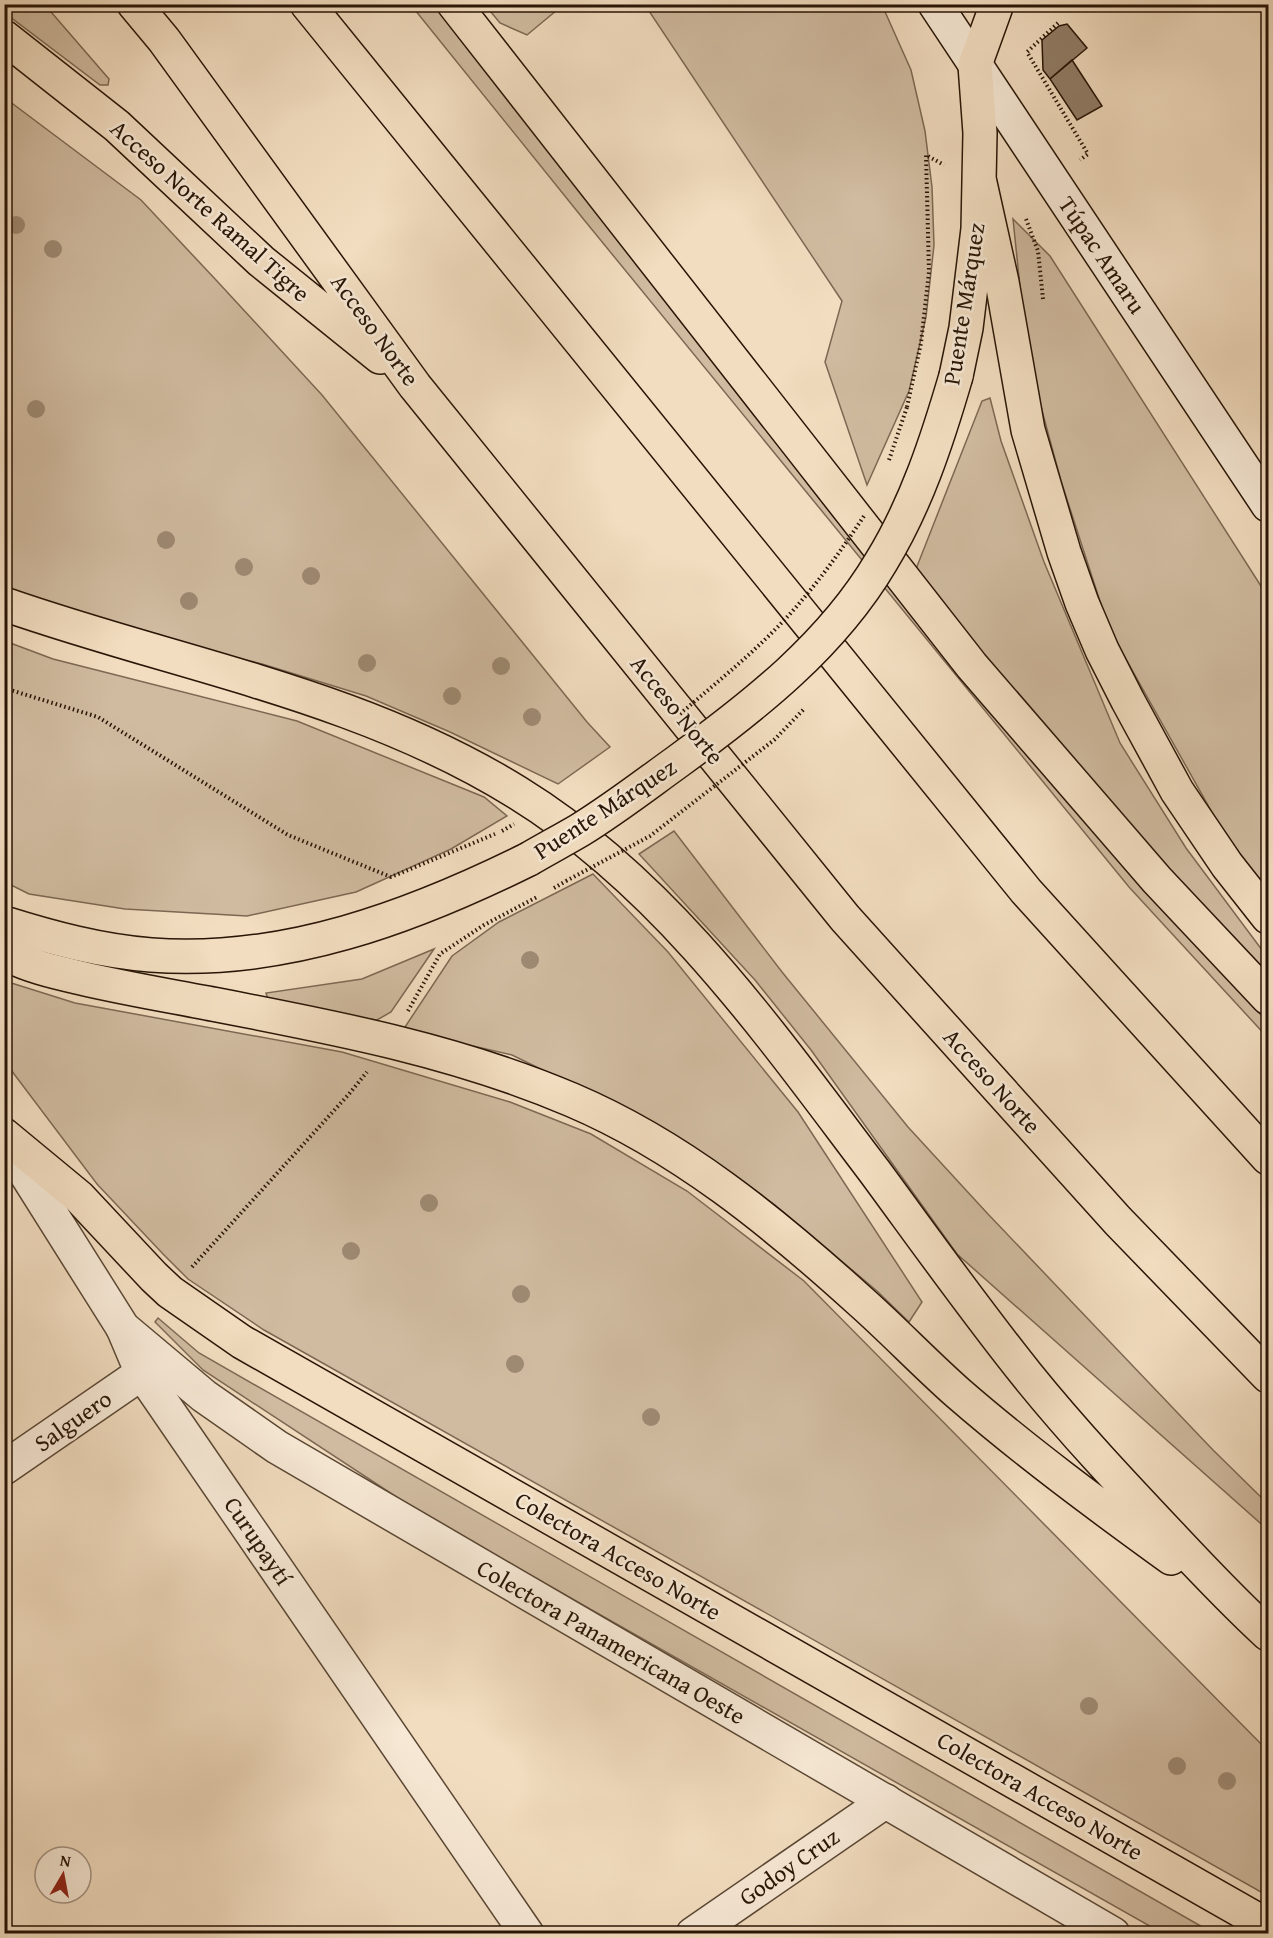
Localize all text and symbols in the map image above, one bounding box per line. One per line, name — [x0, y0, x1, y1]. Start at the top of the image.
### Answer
street label: Acceso Norte Ramal Tigre — [103, 111, 318, 310]
street label: Túpac Amaru — [1050, 189, 1155, 320]
street label: Puente Márquez — [933, 220, 994, 387]
street label: Acceso Norte — [323, 266, 428, 393]
street label: Acceso Norte — [622, 647, 732, 772]
street label: Puente Márquez — [527, 749, 683, 868]
street label: Acceso Norte — [935, 1020, 1049, 1141]
street label: Salguero — [27, 1381, 119, 1460]
street label: Colectora Acceso Norte — [509, 1482, 728, 1629]
street label: Curupaytí — [216, 1489, 302, 1593]
street label: Colectora Panamericana Oeste — [471, 1550, 752, 1733]
street label: Colectora Acceso Norte — [931, 1722, 1150, 1869]
street label: Godoy Cruz — [732, 1819, 846, 1914]
north arrow — [33, 1845, 93, 1905]
text: N — [58, 1847, 73, 1873]

